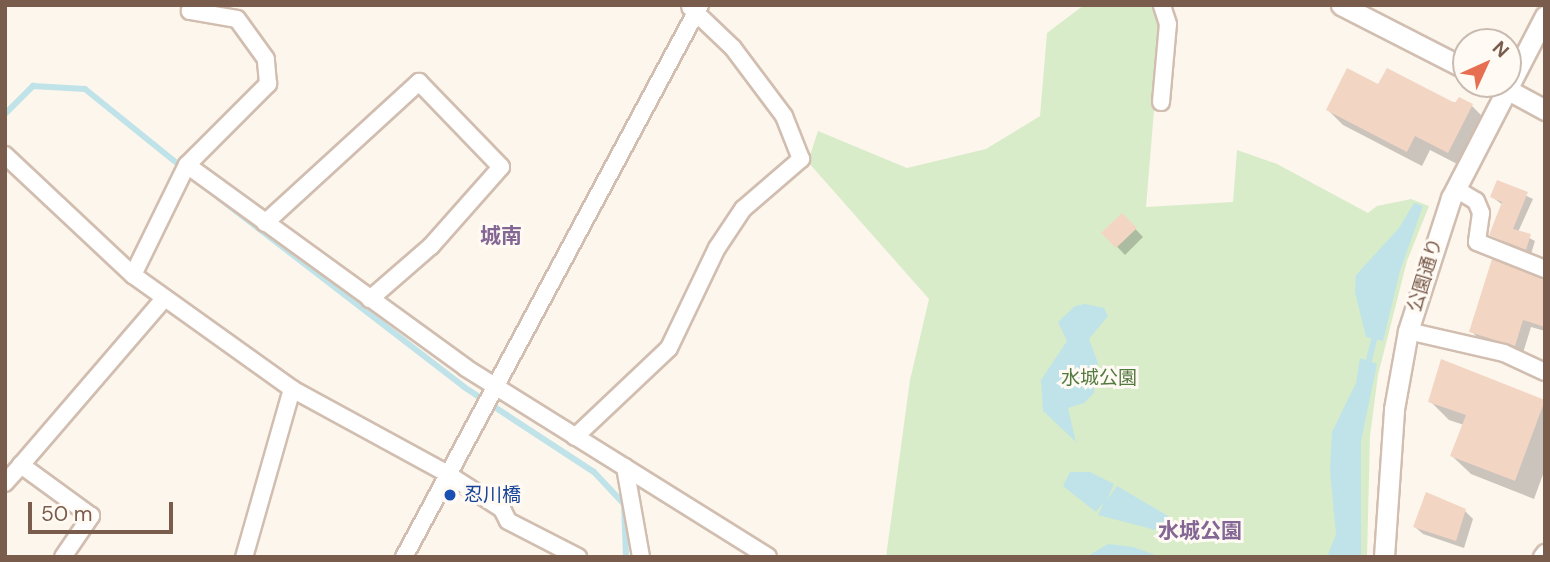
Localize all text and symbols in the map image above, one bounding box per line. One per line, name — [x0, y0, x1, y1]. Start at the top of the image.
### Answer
north arrow — [1452, 28, 1522, 98]
text: N — [1487, 35, 1515, 63]
district label: 城南 — [480, 223, 522, 249]
street label: 公園通り — [1403, 235, 1447, 315]
park label: 水城公園 — [1061, 367, 1137, 389]
place label: 忍川橋 — [464, 484, 521, 506]
marker: 忍川橋 — [442, 487, 458, 503]
scale bar — [32, 489, 177, 532]
text: 50 m — [41, 500, 92, 528]
district label: 水城公園 — [1158, 518, 1242, 544]

